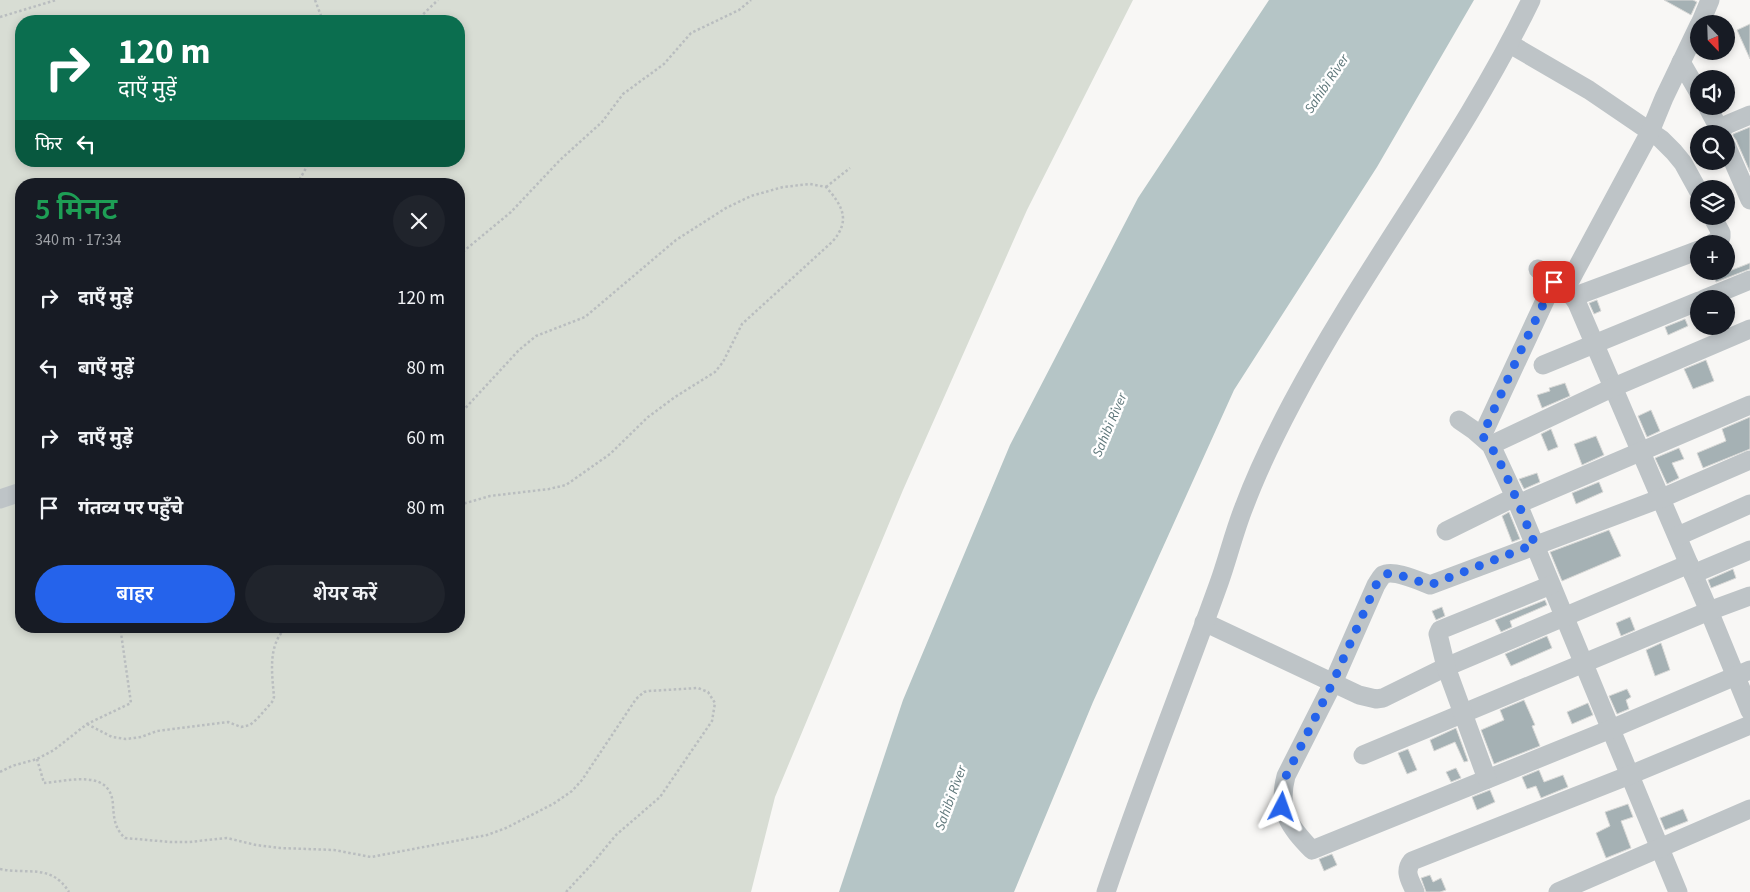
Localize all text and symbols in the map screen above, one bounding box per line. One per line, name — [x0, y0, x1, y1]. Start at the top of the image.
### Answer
north arrow — [1690, 15, 1735, 60]
map controls — [1690, 15, 1735, 335]
text: 120 m — [118, 27, 210, 77]
icon: right — [35, 35, 100, 100]
water label: Sahibi River — [1300, 49, 1355, 118]
button: sound — [1690, 70, 1735, 115]
text: दाएँ मुड़ें — [118, 73, 177, 105]
button: search — [1690, 125, 1735, 170]
icon: left — [72, 130, 100, 158]
text: फिर — [35, 131, 62, 158]
button: layers — [1690, 180, 1735, 225]
text: 5 मिनट — [35, 188, 117, 231]
button: close — [393, 195, 445, 247]
text: 340 m · 17:34 — [35, 229, 122, 251]
button: + — [1690, 235, 1735, 280]
pin — [1533, 261, 1575, 303]
icon: arrive — [1540, 268, 1568, 296]
icon: right — [35, 284, 63, 312]
text: दाएँ मुड़ें — [78, 285, 133, 312]
text: 120 m — [397, 285, 445, 312]
button: − — [1690, 290, 1735, 335]
icon: left — [35, 354, 63, 382]
text: बाएँ मुड़ें — [78, 355, 134, 382]
text: 80 m — [407, 355, 445, 382]
water label: Sahibi River — [1088, 389, 1133, 460]
icon: right — [35, 424, 63, 452]
text: दाएँ मुड़ें — [78, 425, 133, 452]
text: 60 m — [407, 425, 445, 452]
icon: arrive — [35, 494, 63, 522]
text: गंतव्य पर पहुँचे — [78, 495, 183, 522]
text: 80 m — [407, 495, 445, 522]
button: बाहर — [35, 565, 235, 623]
button: शेयर करें — [245, 565, 445, 623]
water label: Sahibi River — [930, 762, 972, 833]
position arrow — [1255, 780, 1307, 832]

